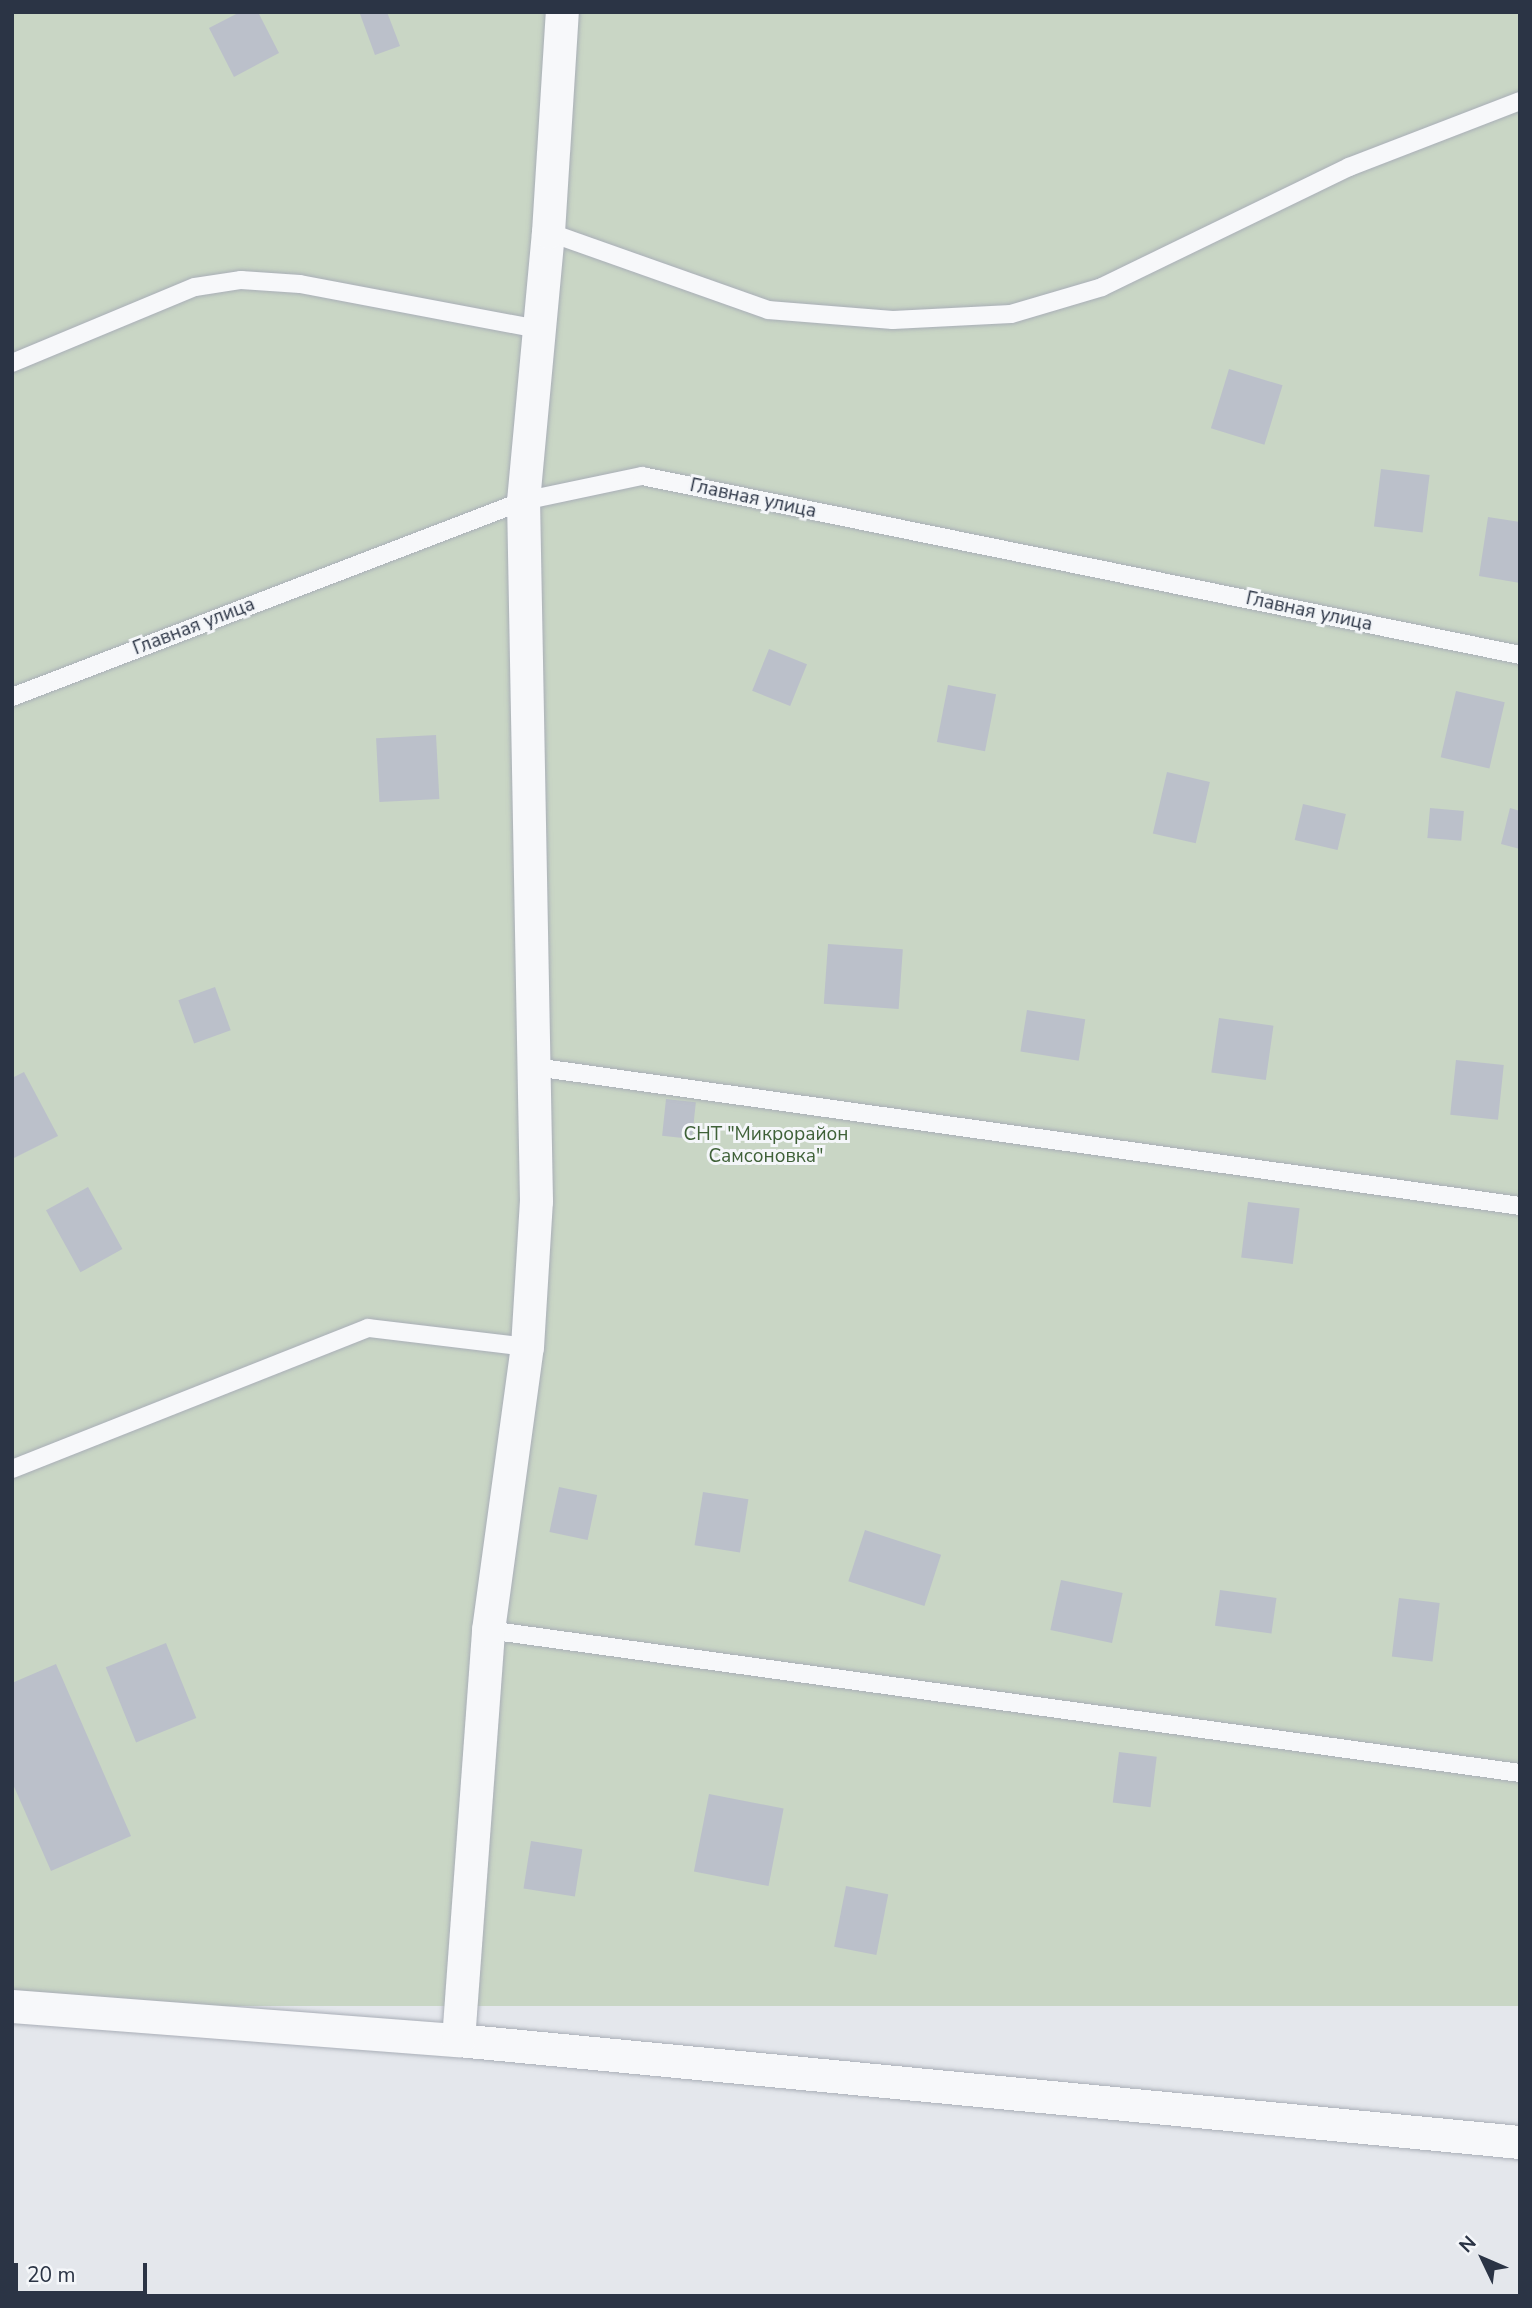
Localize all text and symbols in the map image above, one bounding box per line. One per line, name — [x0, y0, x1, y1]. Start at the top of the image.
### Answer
street label: Главная улица — [688, 474, 818, 524]
street label: Главная улица — [1244, 587, 1374, 637]
street label: Главная улица — [130, 593, 258, 661]
park label: СНТ "Микрорайон Самсоновка" — [684, 1124, 848, 1168]
north arrow — [1448, 2224, 1518, 2294]
text: N — [1454, 2230, 1482, 2259]
scale bar — [18, 2248, 150, 2292]
text: 20 m — [27, 2261, 76, 2289]

